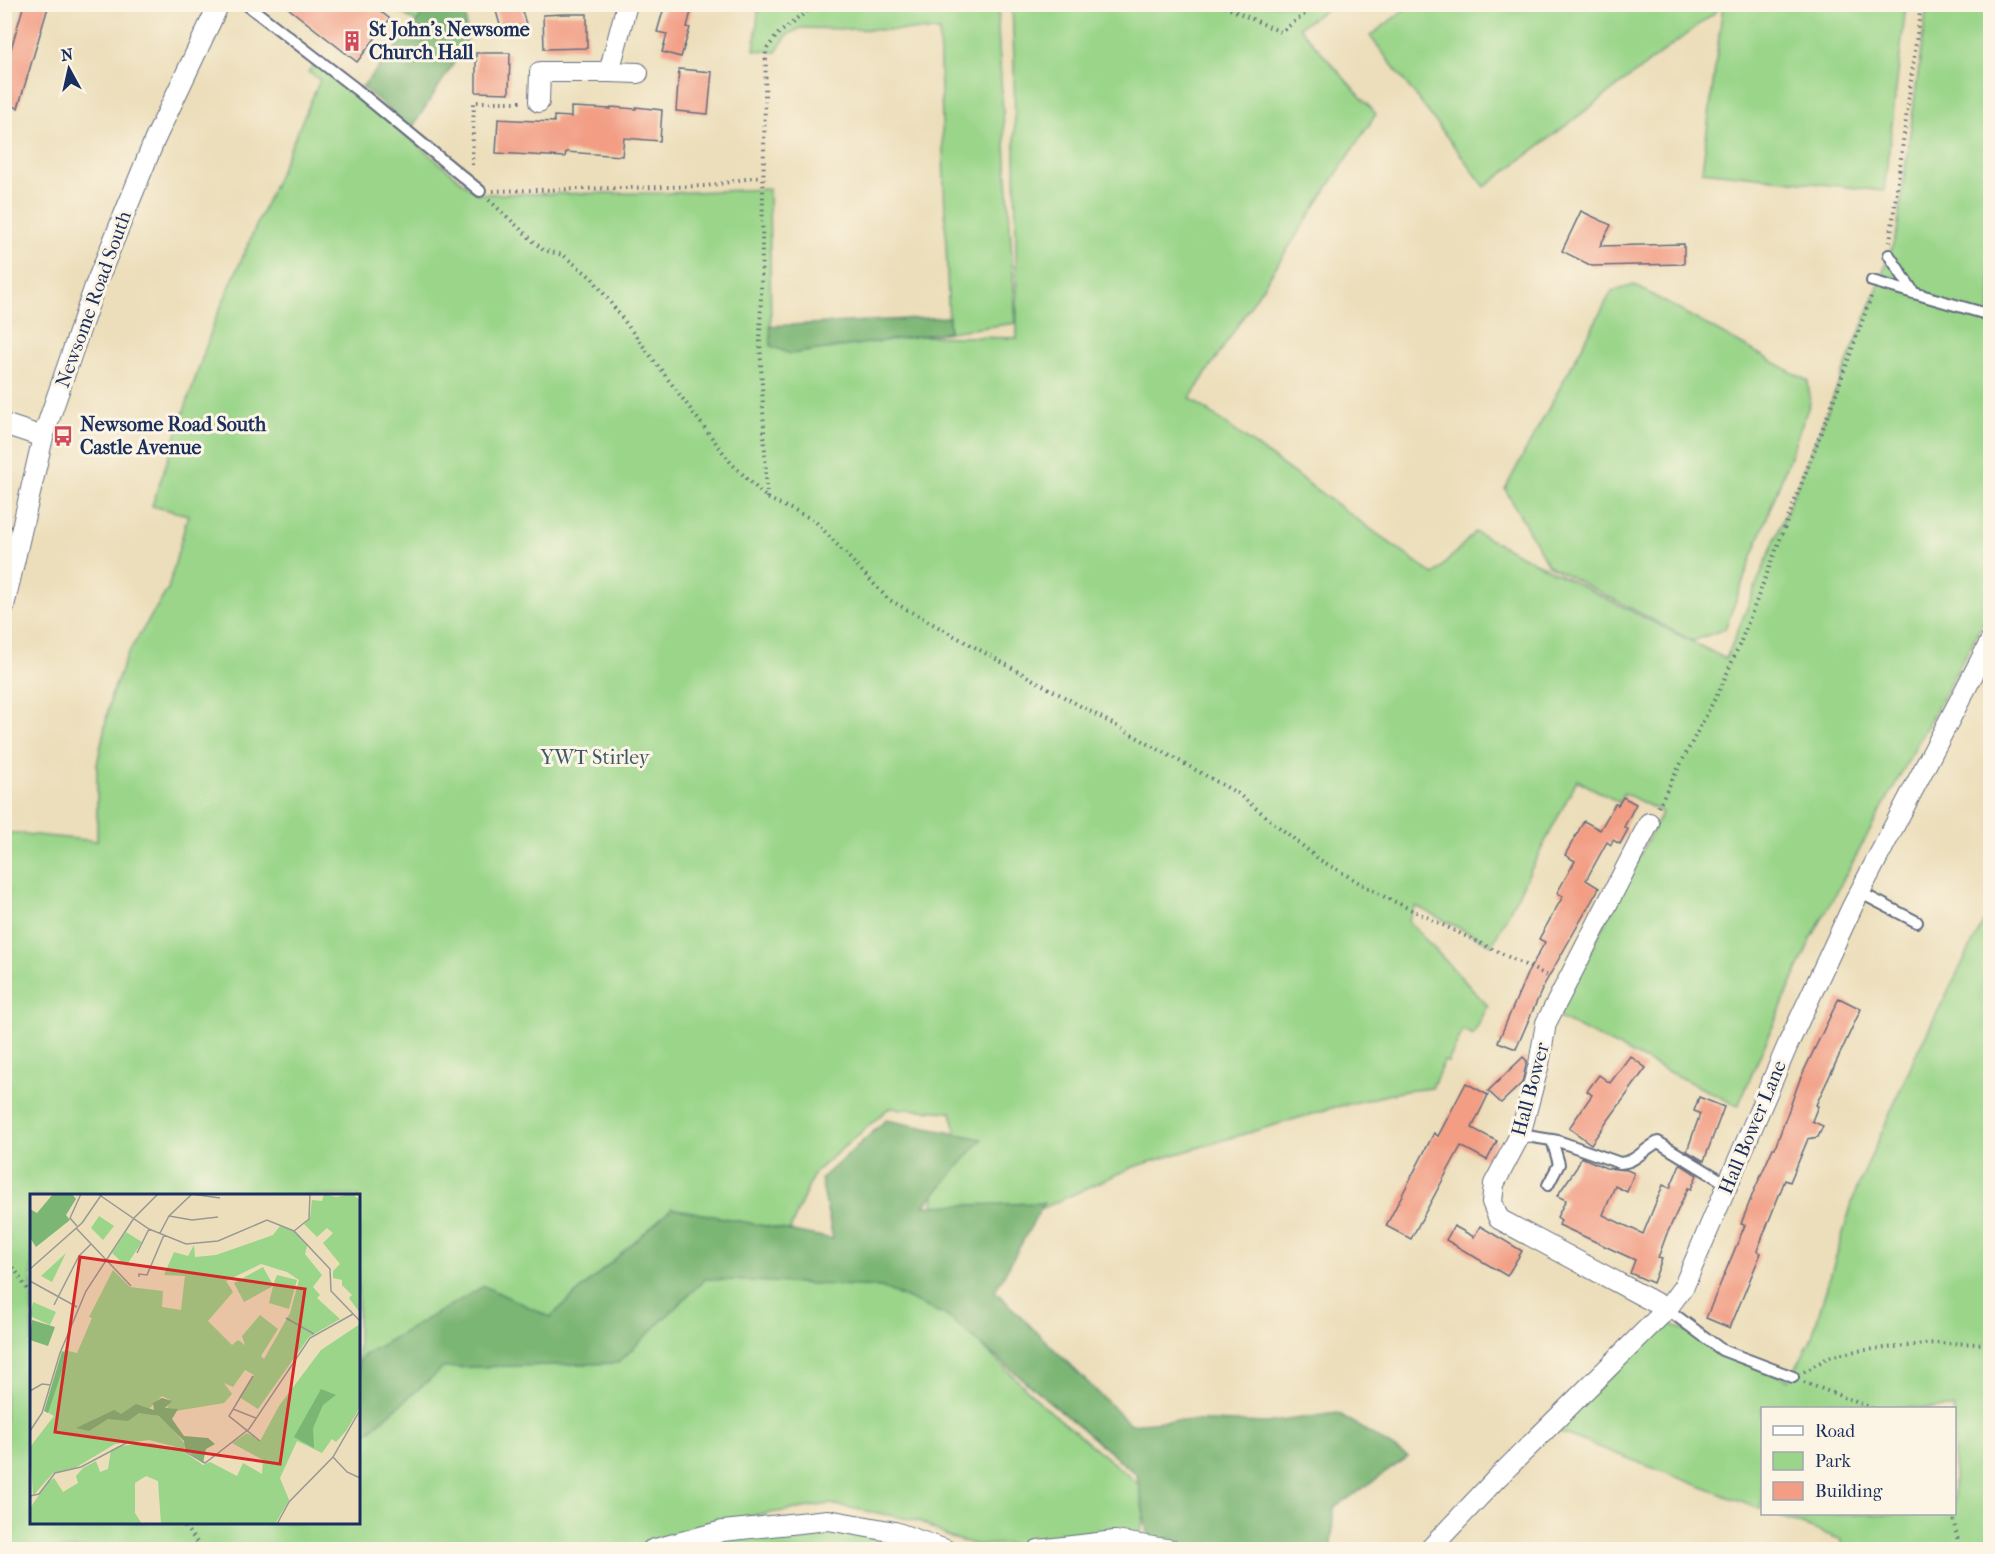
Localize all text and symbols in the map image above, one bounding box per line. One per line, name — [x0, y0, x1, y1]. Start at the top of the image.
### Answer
place label: St John's Newsome Church Hall — [369, 18, 530, 64]
building icon: St John's Newsome Church Hall — [340, 29, 364, 53]
north arrow — [39, 39, 99, 99]
text: N — [60, 44, 75, 65]
street label: Newsome Road South — [51, 207, 136, 391]
place label: Newsome Road South Castle Avenue — [80, 413, 267, 459]
bus stop icon: Newsome Road South Castle Avenue — [51, 424, 75, 448]
park label: YWT Stirley — [540, 746, 651, 769]
street label: Hall Bower — [1507, 1039, 1554, 1139]
street label: Hall Bower Lane — [1714, 1057, 1791, 1198]
inset map — [30, 1194, 360, 1524]
legend — [1761, 1407, 1956, 1515]
text: Road — [1815, 1421, 1855, 1442]
text: Park — [1815, 1451, 1852, 1472]
text: Building — [1815, 1481, 1883, 1502]

